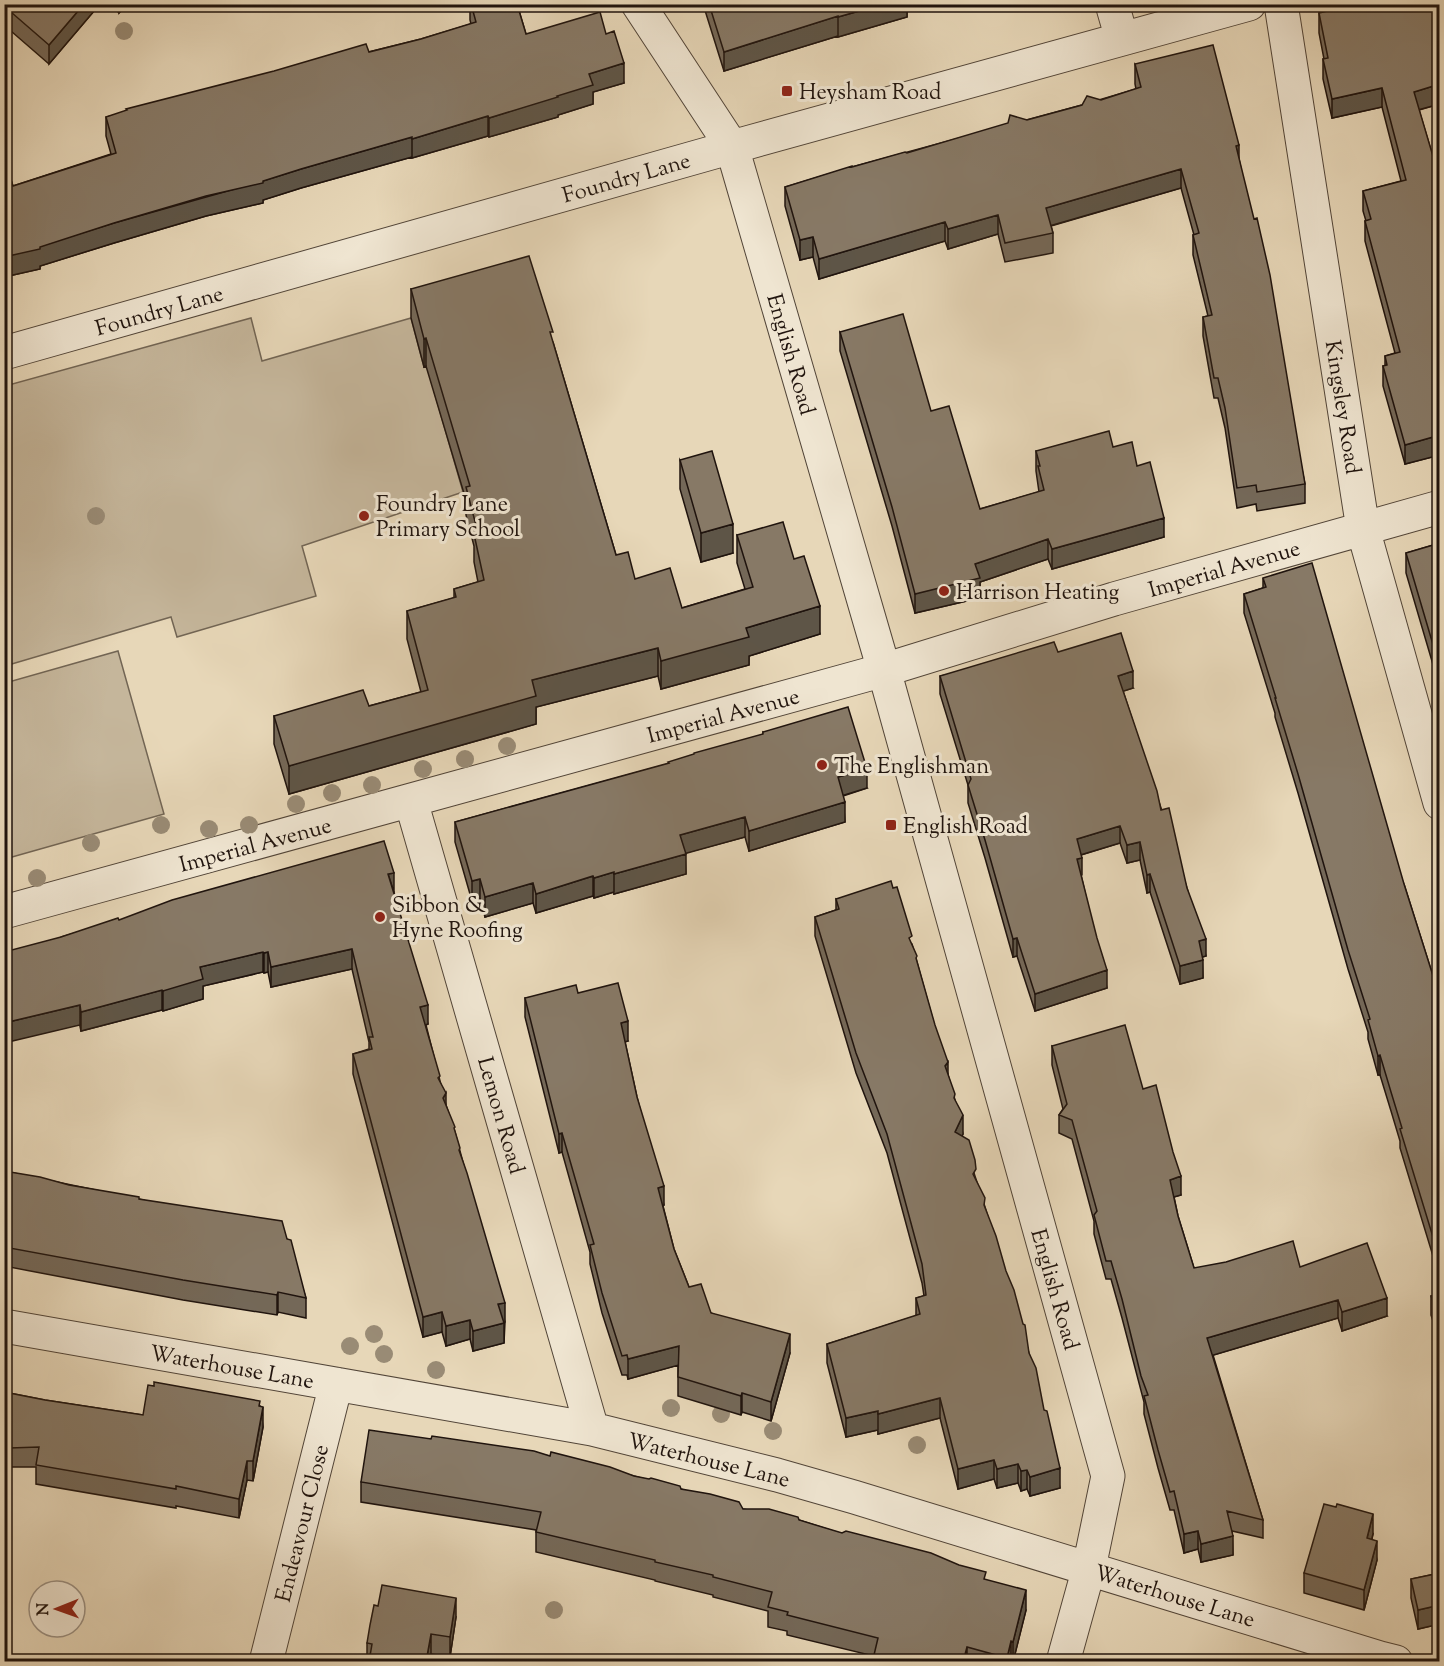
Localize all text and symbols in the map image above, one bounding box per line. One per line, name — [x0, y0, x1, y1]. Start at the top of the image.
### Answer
place label: Heysham Road — [799, 78, 941, 110]
marker: Heysham Road — [780, 84, 794, 98]
street label: Foundry Lane — [559, 146, 695, 213]
street label: Foundry Lane — [92, 279, 228, 346]
street label: English Road — [757, 290, 822, 419]
street label: Kingsley Road — [1315, 338, 1367, 477]
place label: Foundry Lane Primary School — [376, 490, 520, 547]
marker: Foundry Lane Primary School — [357, 509, 371, 523]
street label: Imperial Avenue — [1145, 534, 1305, 608]
place label: Harrison Heating — [956, 578, 1119, 610]
marker: Harrison Heating — [937, 584, 951, 598]
street label: Imperial Avenue — [644, 682, 804, 754]
place label: The Englishman — [834, 752, 989, 784]
marker: The Englishman — [815, 758, 829, 772]
street label: Imperial Avenue — [176, 811, 336, 883]
place label: English Road — [903, 812, 1028, 844]
marker: English Road — [884, 818, 898, 832]
place label: Sibbon & Hyne Roofing — [392, 891, 523, 948]
marker: Sibbon & Hyne Roofing — [373, 910, 387, 924]
street label: Lemon Road — [467, 1053, 531, 1178]
street label: English Road — [1021, 1225, 1086, 1354]
street label: Waterhouse Lane — [147, 1339, 316, 1399]
street label: Waterhouse Lane — [624, 1426, 793, 1498]
street label: Endeavour Close — [269, 1442, 339, 1606]
street label: Waterhouse Lane — [1090, 1558, 1258, 1637]
north arrow — [27, 1579, 87, 1639]
text: N — [33, 1602, 56, 1616]

